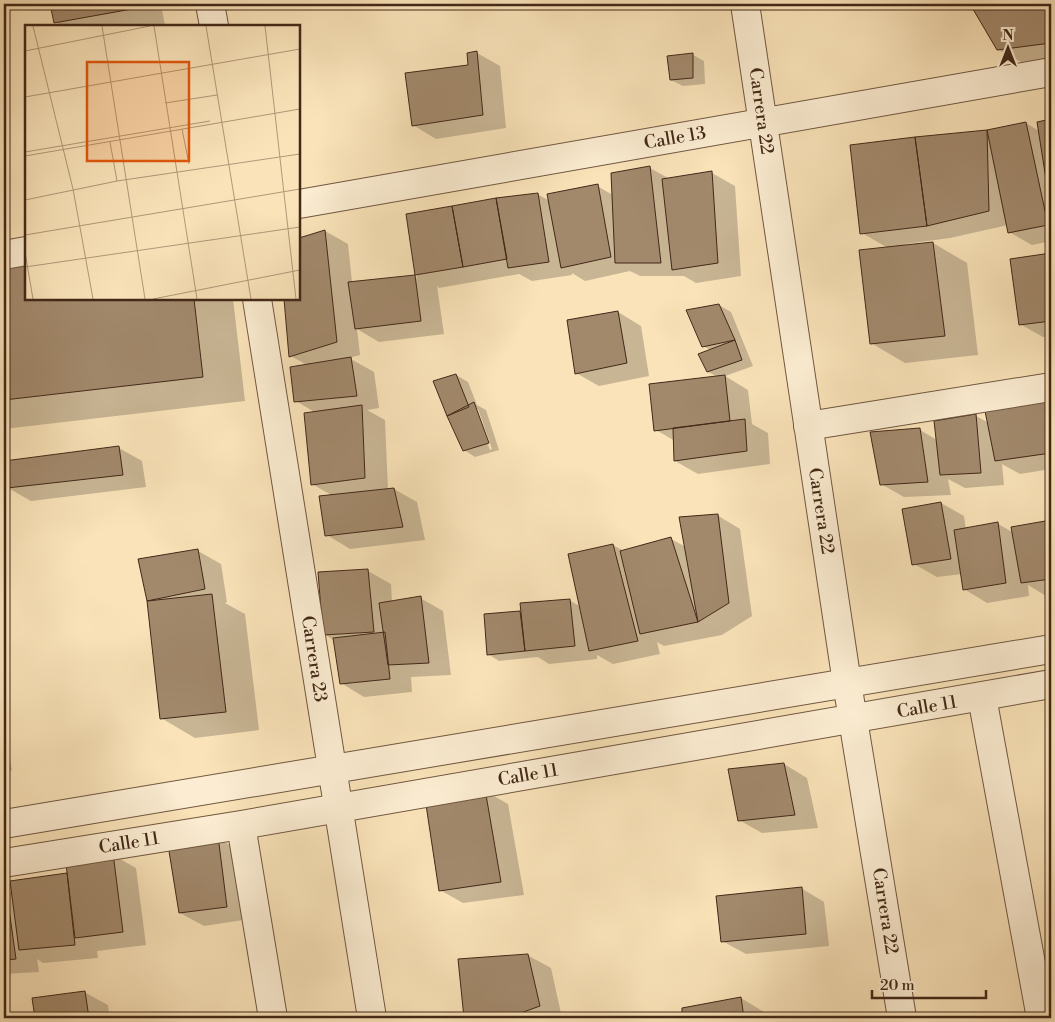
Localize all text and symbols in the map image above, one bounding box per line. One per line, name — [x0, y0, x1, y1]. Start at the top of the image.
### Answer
north arrow — [982, 22, 1032, 72]
inset map — [25, 25, 300, 300]
text: N — [1002, 27, 1014, 45]
street label: Carrera 22 — [744, 66, 778, 156]
street label: Calle 13 — [642, 121, 708, 155]
street label: Carrera 22 — [803, 466, 839, 556]
street label: Carrera 23 — [296, 614, 332, 704]
street label: Calle 11 — [895, 690, 959, 724]
street label: Calle 11 — [496, 758, 560, 792]
street label: Calle 11 — [97, 827, 161, 859]
street label: Carrera 22 — [867, 866, 903, 956]
scale bar — [872, 967, 986, 999]
text: 20 m — [880, 976, 915, 995]

